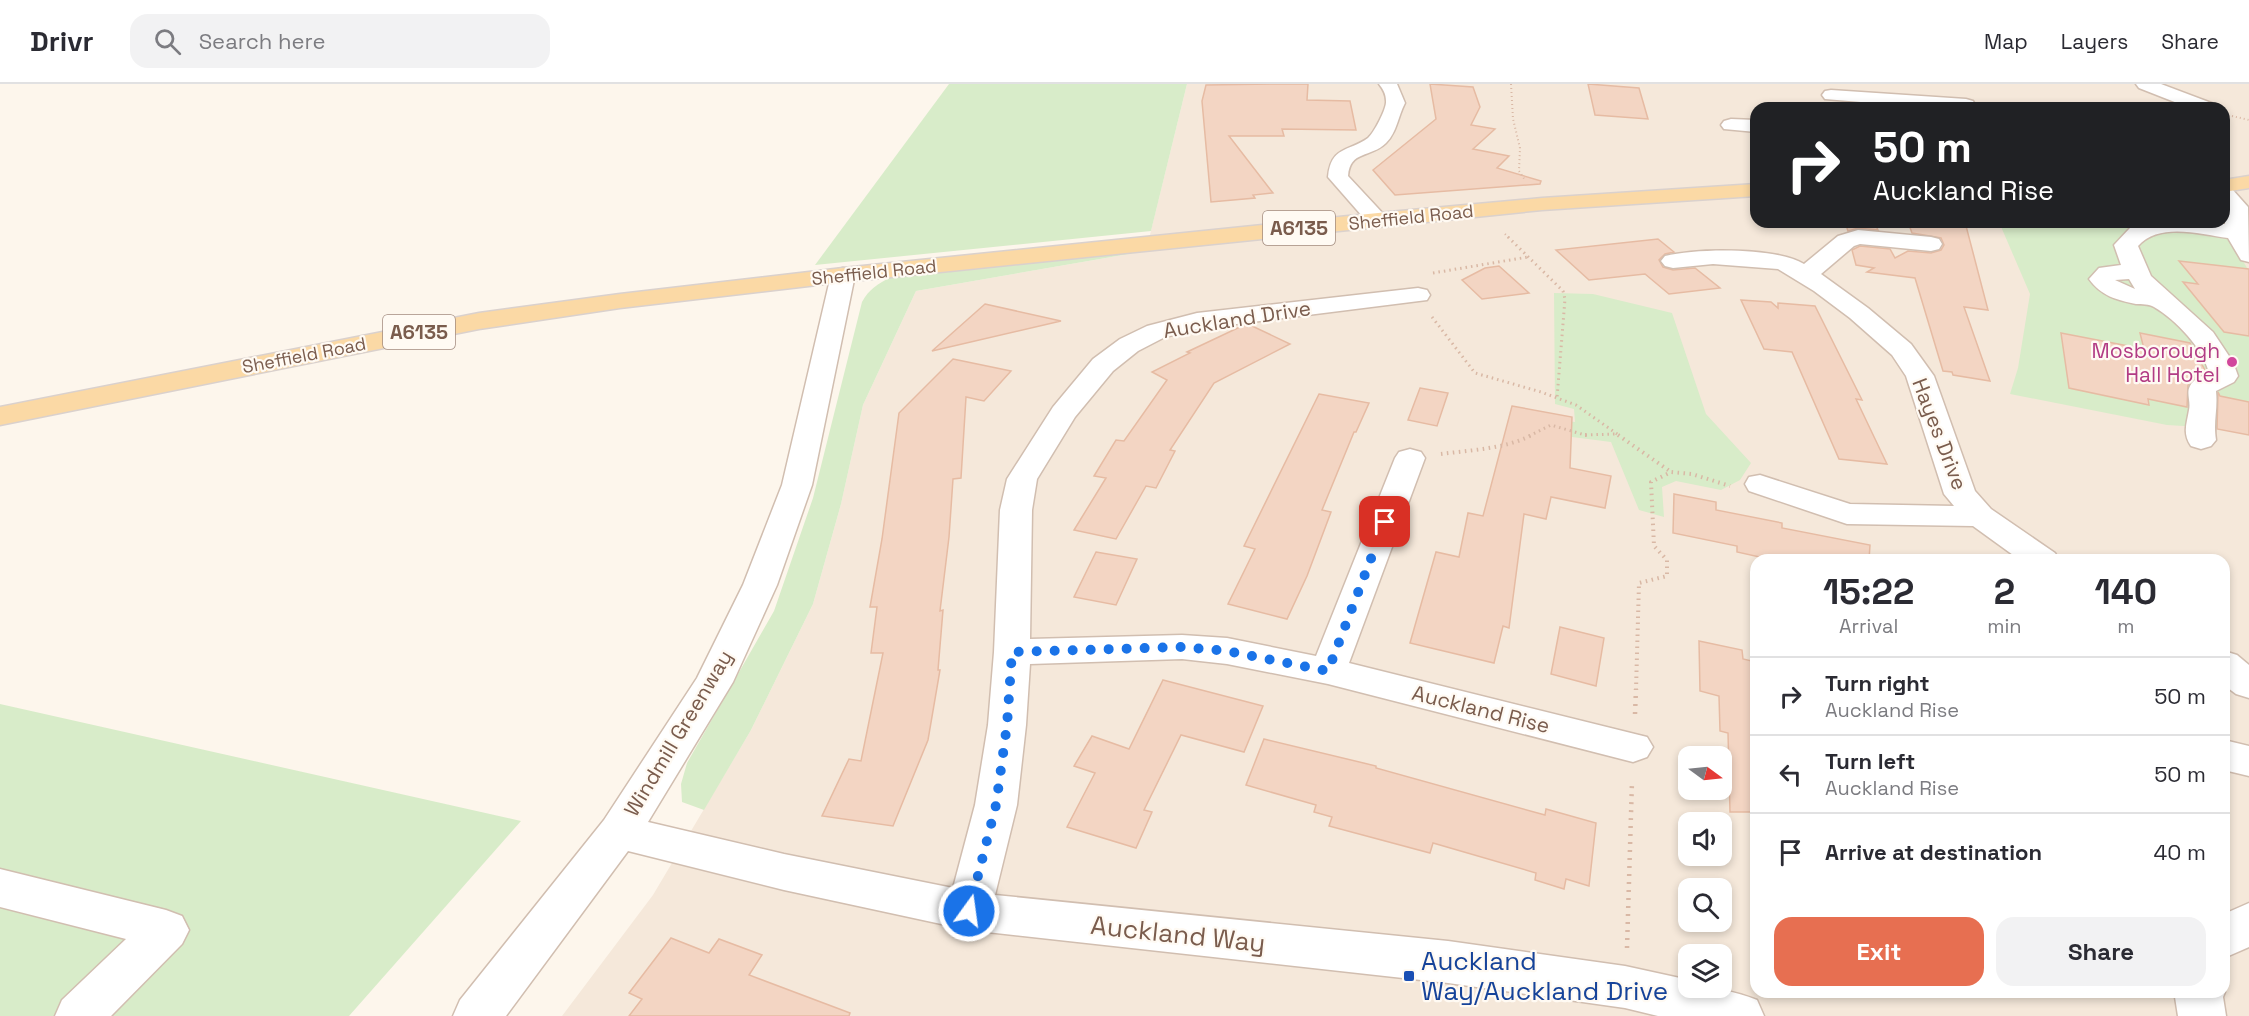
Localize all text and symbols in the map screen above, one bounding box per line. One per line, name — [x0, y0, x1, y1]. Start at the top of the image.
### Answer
search box — [130, 14, 550, 68]
text: Drivr — [30, 23, 94, 59]
icon: search — [151, 25, 184, 58]
text: Search here — [199, 27, 325, 55]
text: Map — [1984, 28, 2028, 55]
text: Layers — [2061, 28, 2128, 55]
text: Share — [2161, 28, 2219, 55]
text: 50 m — [1873, 121, 1972, 174]
icon: right — [1774, 126, 1852, 204]
text: Auckland Rise — [1873, 173, 2054, 208]
street label: Sheffield Road — [1347, 199, 1475, 235]
road number: A6135 — [1263, 211, 1335, 245]
street label: Sheffield Road — [810, 254, 938, 290]
street label: Auckland Drive — [1161, 294, 1313, 344]
road number: A6135 — [383, 315, 455, 349]
street label: Sheffield Road — [240, 332, 368, 378]
place label: Mosborough Hall Hotel — [2092, 337, 2220, 388]
marker: Mosborough Hall Hotel — [2225, 355, 2239, 369]
street label: Hayes Drive — [1906, 374, 1974, 494]
pin — [1359, 496, 1410, 547]
icon: arrive — [1368, 505, 1401, 538]
text: 15:22 — [1823, 569, 1914, 615]
text: 2 — [1994, 569, 2015, 615]
text: 140 — [2095, 569, 2157, 615]
text: Arrival — [1839, 613, 1898, 639]
text: min — [1987, 613, 2022, 639]
text: m — [2117, 613, 2134, 639]
street label: Windmill Greenway — [618, 645, 738, 821]
text: Turn right — [1825, 669, 1930, 697]
street label: Auckland Rise — [1409, 679, 1553, 739]
icon: right — [1774, 680, 1807, 713]
text: 50 m — [2154, 682, 2206, 710]
text: Auckland Rise — [1825, 697, 1959, 723]
north arrow — [1678, 746, 1732, 800]
map controls — [1678, 746, 1732, 998]
text: Turn left — [1825, 747, 1915, 775]
icon: left — [1774, 758, 1807, 791]
text: 50 m — [2154, 760, 2206, 788]
text: Auckland Rise — [1825, 775, 1959, 801]
button: sound — [1678, 812, 1732, 866]
icon: arrive — [1774, 836, 1807, 869]
text: Arrive at destination — [1825, 838, 2042, 866]
text: 40 m — [2154, 838, 2206, 866]
button: search — [1678, 878, 1732, 932]
position arrow — [937, 879, 1001, 943]
street label: Auckland Way — [1089, 908, 1267, 960]
button: Exit — [1774, 917, 1984, 986]
button: Share — [1996, 917, 2206, 986]
place label: Auckland Way/Auckland Drive — [1421, 944, 1668, 1008]
button: layers — [1678, 944, 1732, 998]
marker: Auckland Way/Auckland Drive — [1402, 969, 1416, 983]

